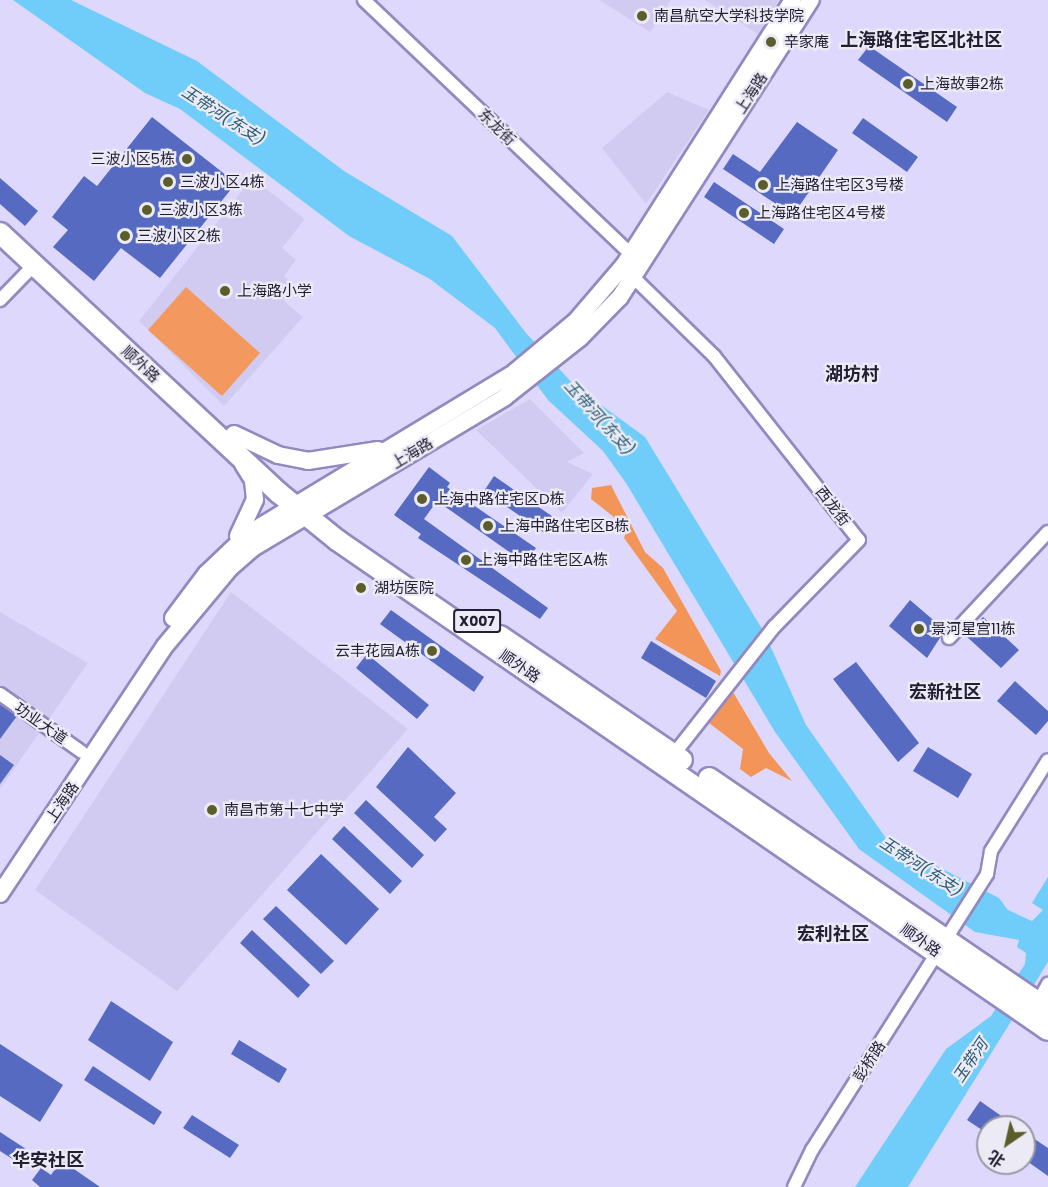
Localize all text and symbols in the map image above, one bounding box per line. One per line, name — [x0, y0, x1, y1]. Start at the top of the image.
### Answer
place label: 南昌航空大学科技学院 — [654, 7, 804, 25]
marker: 南昌航空大学科技学院 — [635, 9, 649, 23]
district label: 上海路住宅区北社区 — [840, 29, 1002, 51]
marker: 辛家庵 — [762, 33, 780, 51]
place label: 辛家庵 — [784, 33, 829, 51]
street label: 上海路 — [731, 69, 771, 117]
place label: 上海故事2栋 — [920, 75, 1004, 93]
marker: 上海故事2栋 — [901, 77, 915, 91]
water label: 玉带河(东支) — [178, 82, 268, 150]
street label: 东龙街 — [475, 105, 519, 149]
place label: 三波小区5栋 — [91, 150, 175, 168]
marker: 三波小区5栋 — [180, 152, 194, 166]
place label: 三波小区4栋 — [180, 173, 264, 191]
marker: 三波小区4栋 — [161, 175, 175, 189]
place label: 上海路住宅区3号楼 — [775, 176, 904, 194]
marker: 上海路住宅区3号楼 — [756, 178, 770, 192]
place label: 三波小区3栋 — [159, 201, 243, 219]
marker: 三波小区3栋 — [140, 203, 154, 217]
place label: 上海路住宅区4号楼 — [756, 204, 885, 222]
marker: 上海路住宅区4号楼 — [737, 206, 751, 220]
place label: 三波小区2栋 — [137, 227, 221, 245]
marker: 三波小区2栋 — [118, 229, 132, 243]
place label: 上海路小学 — [237, 282, 312, 300]
marker: 上海路小学 — [218, 284, 232, 298]
street label: 顺外路 — [118, 342, 164, 386]
district label: 湖坊村 — [825, 363, 879, 385]
water label: 玉带河(东支) — [560, 376, 638, 460]
street label: 上海路 — [388, 434, 436, 472]
street label: 西龙街 — [812, 483, 854, 529]
place label: 上海中路住宅区D栋 — [434, 490, 565, 508]
marker: 上海中路住宅区D栋 — [415, 492, 429, 506]
place label: 上海中路住宅区B栋 — [500, 517, 629, 535]
marker: 上海中路住宅区B栋 — [481, 519, 495, 533]
place label: 上海中路住宅区A栋 — [478, 551, 608, 569]
marker: 上海中路住宅区A栋 — [459, 553, 473, 567]
marker: 湖坊医院 — [352, 579, 370, 597]
place label: 湖坊医院 — [374, 579, 434, 597]
road number: X007 — [453, 610, 501, 632]
place label: 景河星宫11栋 — [931, 620, 1016, 638]
marker: 景河星宫11栋 — [912, 622, 926, 636]
place label: 云丰花园A栋 — [335, 642, 420, 660]
marker: 云丰花园A栋 — [425, 644, 439, 658]
street label: 顺外路 — [496, 646, 544, 686]
district label: 宏新社区 — [909, 681, 981, 703]
street label: 功业大道 — [11, 698, 71, 748]
street label: 上海路 — [42, 778, 82, 826]
place label: 南昌市第十七中学 — [224, 801, 344, 819]
marker: 南昌市第十七中学 — [205, 803, 219, 817]
water label: 玉带河(东支) — [876, 833, 966, 901]
street label: 顺外路 — [897, 920, 945, 960]
district label: 宏利社区 — [797, 923, 869, 945]
water label: 玉带河 — [950, 1036, 992, 1086]
street label: 彭桥路 — [849, 1037, 889, 1085]
north arrow — [976, 1115, 1036, 1175]
text: 北 — [984, 1145, 1010, 1173]
district label: 华安社区 — [12, 1149, 84, 1171]

